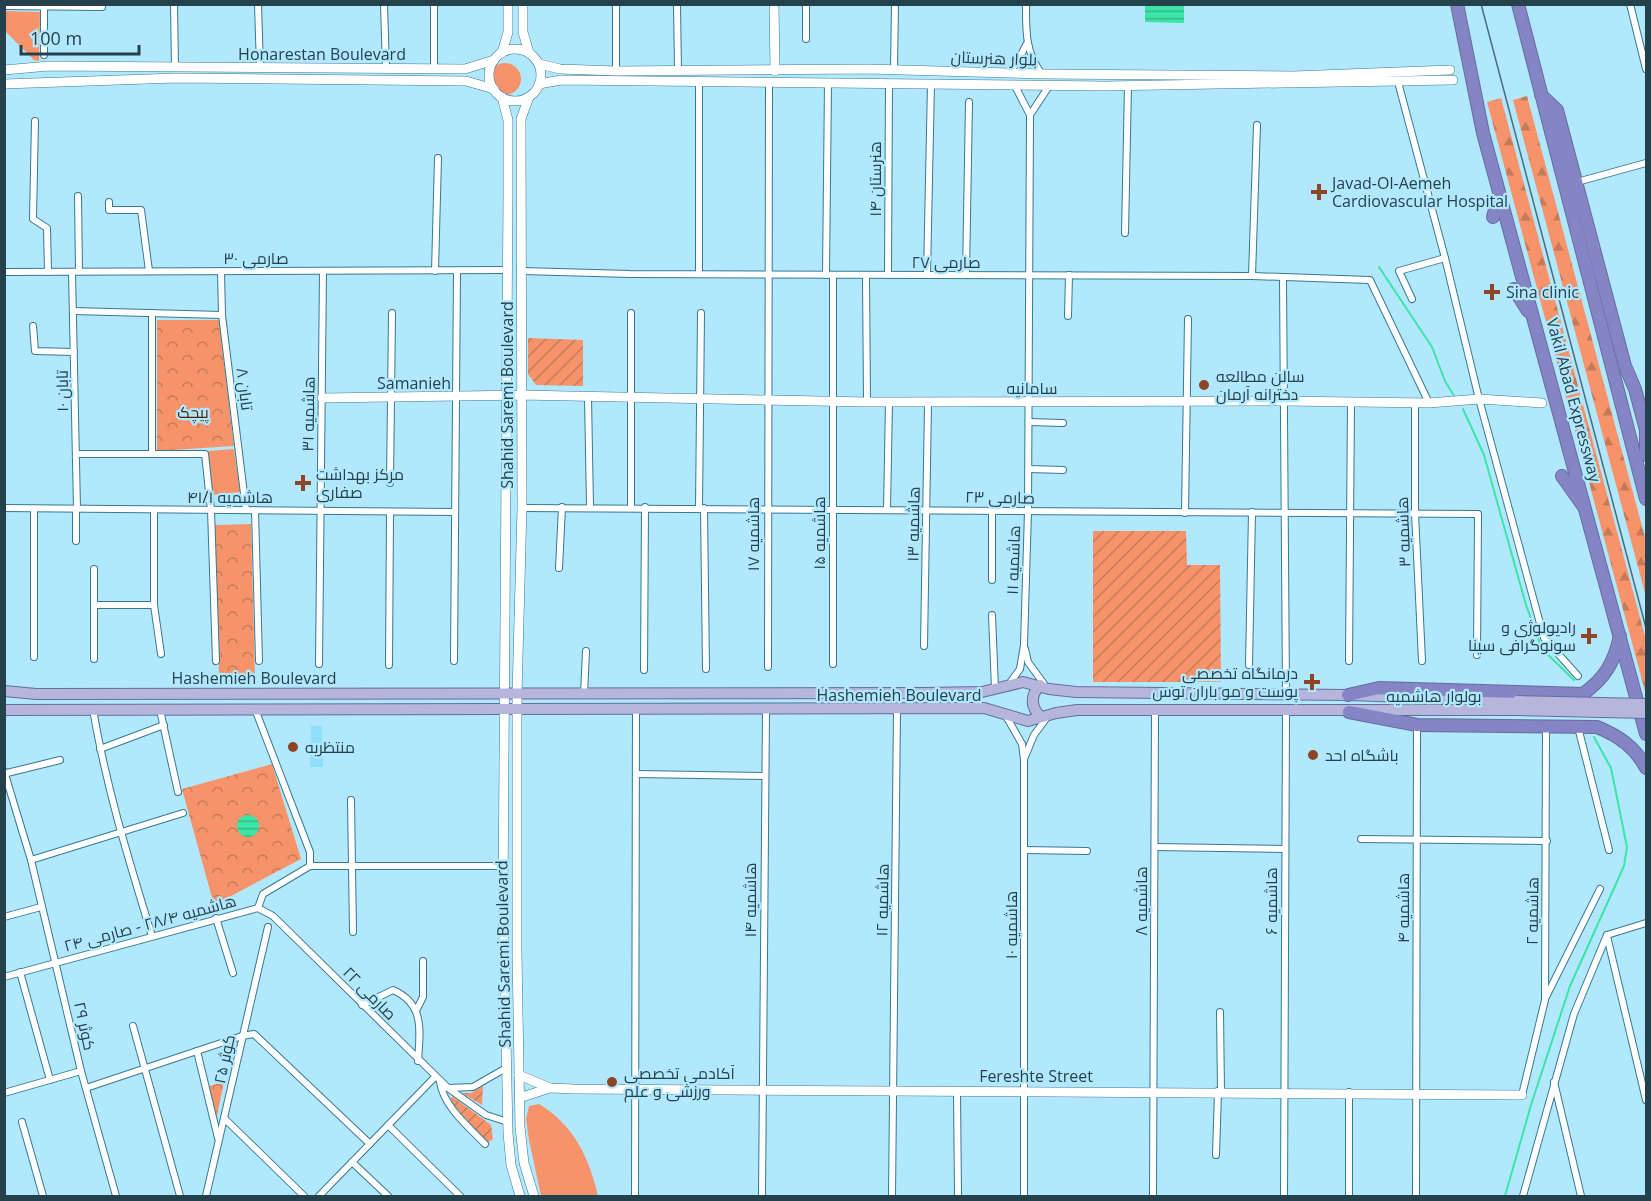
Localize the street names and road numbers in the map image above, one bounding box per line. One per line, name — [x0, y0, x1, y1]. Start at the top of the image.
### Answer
street label: Honarestan Boulevard — [238, 43, 406, 65]
street label: بلوار هنرستان — [950, 45, 1038, 71]
street label: هنرستان ۱۴ — [864, 141, 886, 217]
street label: صارمی ۳۰ — [223, 247, 289, 269]
street label: صارمی ۲۷ — [911, 251, 981, 273]
street label: Shahid Saremi Boulevard — [496, 301, 518, 489]
street label: Vakil Abad Expressway — [1542, 316, 1607, 485]
street label: تابان ۸ — [231, 366, 259, 412]
street label: تابان ۱۰ — [51, 369, 73, 412]
street label: Samanieh — [377, 372, 451, 394]
street label: هاشمیه ۳۱ — [296, 376, 320, 452]
street label: سامانیه — [1006, 377, 1058, 399]
street label: صارمی ۲۳ — [965, 485, 1035, 509]
street label: هاشمیه ۴۱/۱ — [187, 486, 273, 508]
street label: هاشمیه ۱۳ — [901, 486, 925, 562]
street label: هاشمیه ۱۵ — [808, 496, 830, 570]
street label: هاشمیه ۳ — [1391, 496, 1415, 568]
street label: هاشمیه ۱۷ — [742, 497, 764, 571]
street label: هاشمیه ۱۱ — [1001, 525, 1025, 595]
street label: Hashemieh Boulevard — [172, 667, 336, 689]
street label: Hashemieh Boulevard — [817, 684, 981, 706]
street label: بولوار هاشمیه — [1386, 685, 1482, 707]
street label: Shahid Saremi Boulevard — [490, 860, 516, 1048]
street label: هاشمیه ۱۴ — [739, 862, 761, 938]
street label: هاشمیه ۱۲ — [870, 863, 894, 937]
street label: هاشمیه ۸ — [1130, 866, 1152, 936]
street label: هاشمیه ۶ — [1260, 867, 1282, 935]
street label: هاشمیه ۴ — [1392, 873, 1414, 943]
street label: هاشمیه ۲ — [1520, 877, 1544, 945]
street label: هاشمیه ۲۸/۴ - صارمی ۲۴ — [61, 889, 239, 957]
street label: هاشمیه ۱۰ — [1000, 891, 1022, 959]
street label: صارمی ۲۲ — [338, 961, 402, 1025]
street label: کوثر ۲۹ — [69, 1000, 101, 1052]
street label: کوثر ۲۵ — [208, 1032, 240, 1086]
street label: Fereshte Street — [979, 1065, 1093, 1087]

